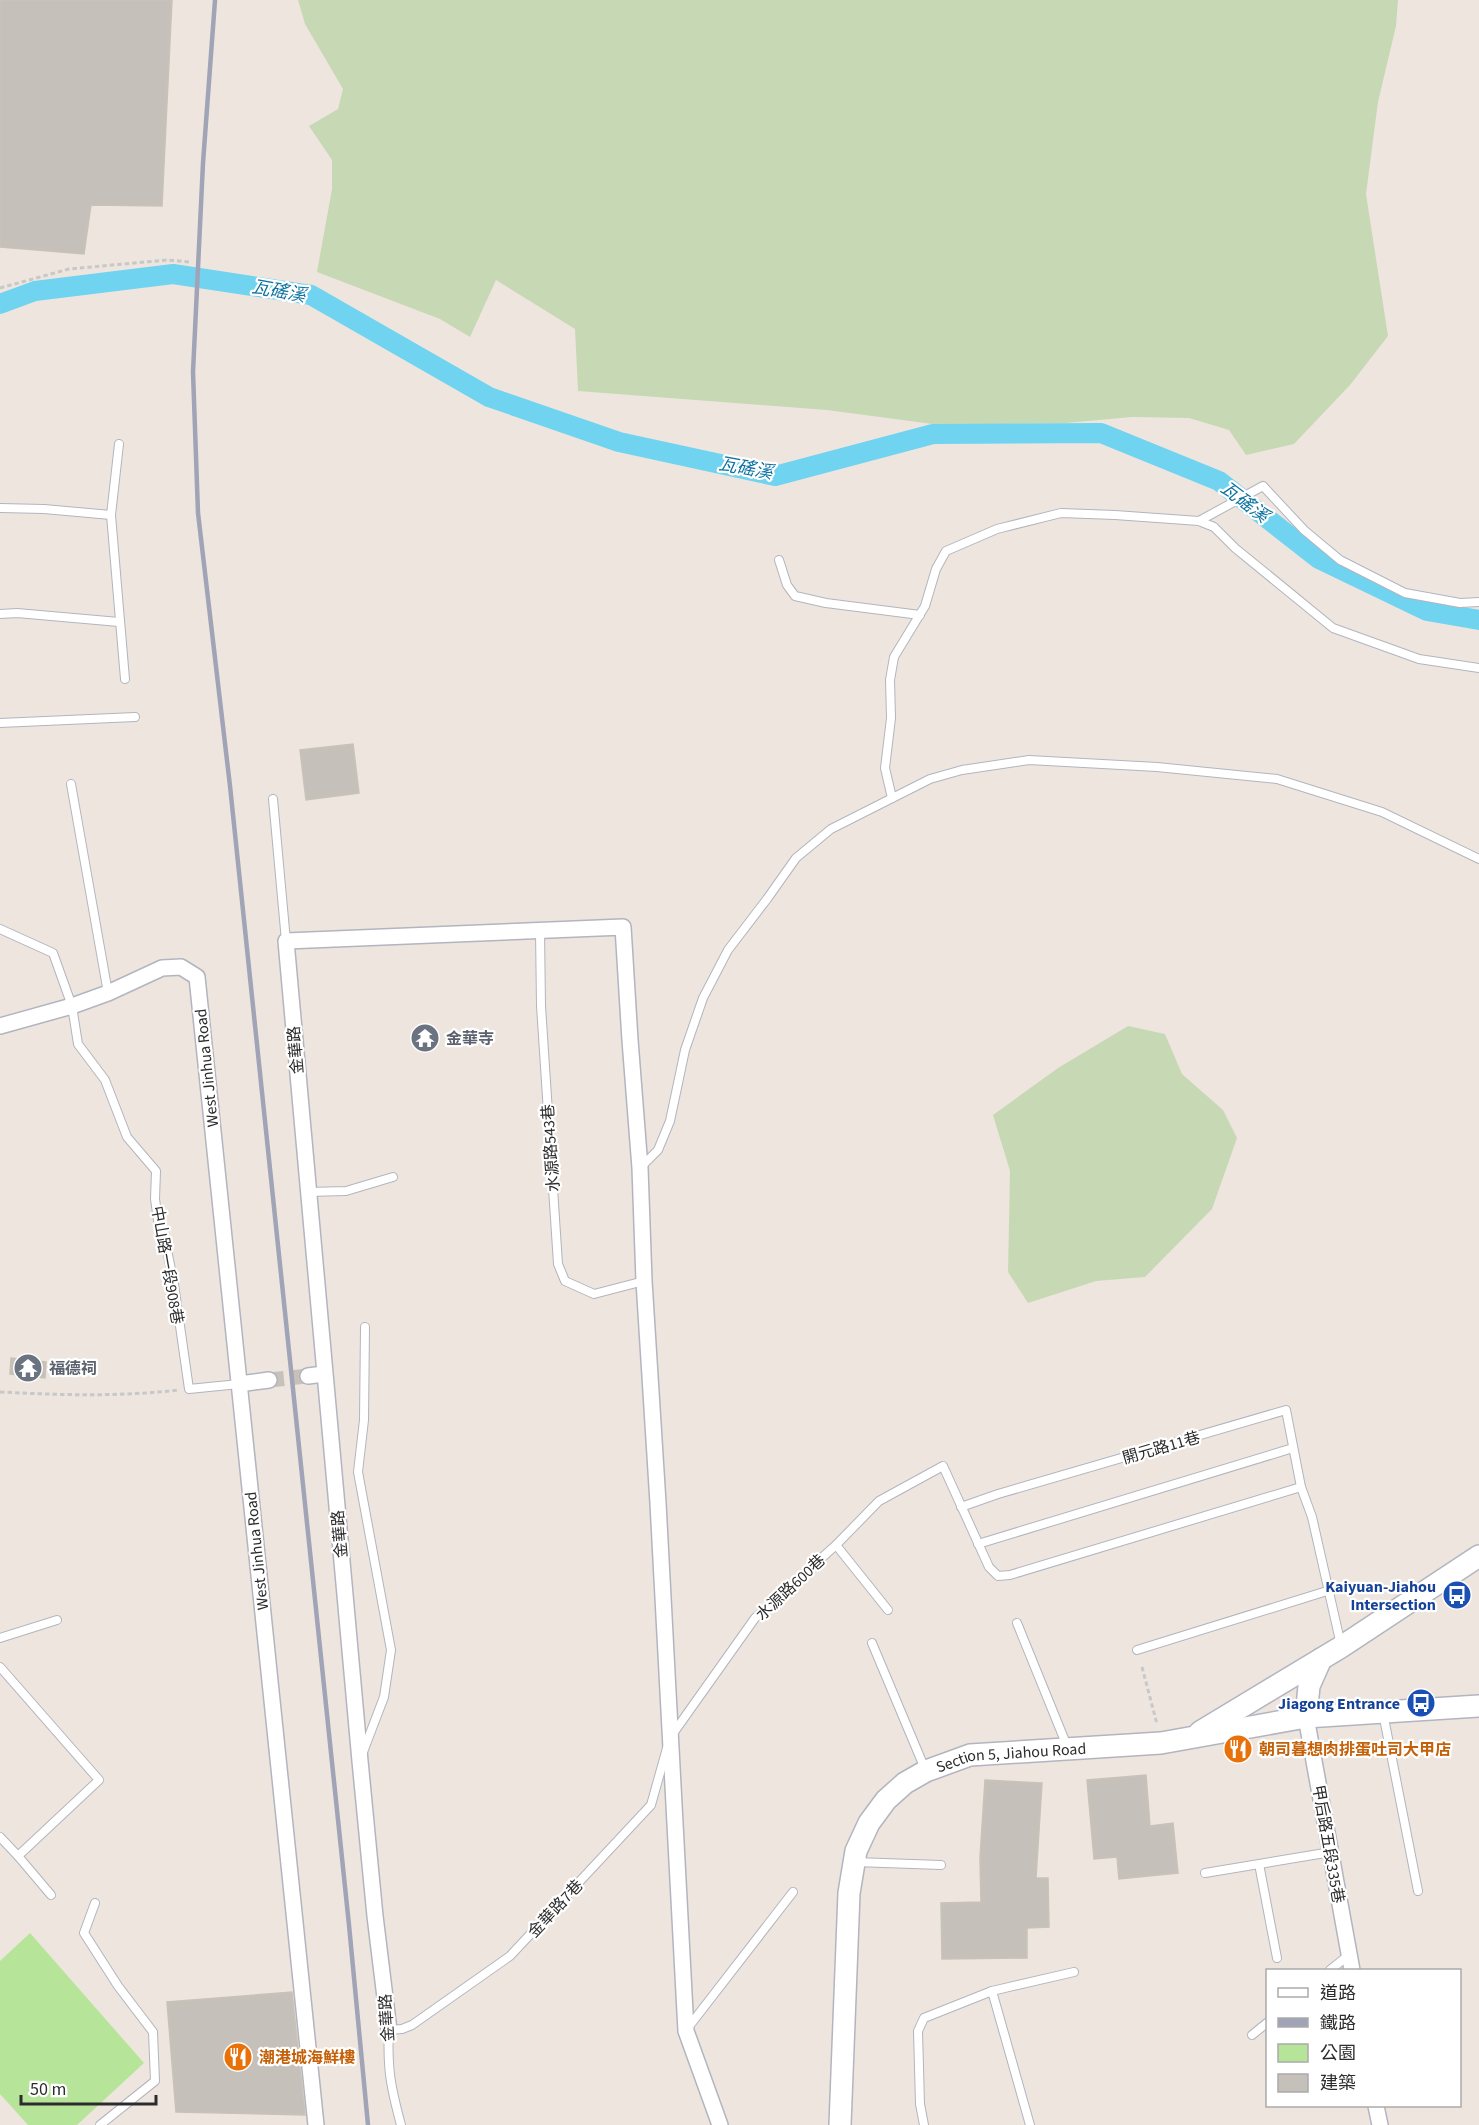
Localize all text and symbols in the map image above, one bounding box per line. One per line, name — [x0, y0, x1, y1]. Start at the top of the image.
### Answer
water label: 瓦磘溪 — [250, 274, 311, 309]
water label: 瓦磘溪 — [717, 451, 778, 486]
water label: 瓦磘溪 — [1216, 476, 1276, 530]
street label: West Jinhua Road — [190, 1008, 224, 1128]
temple icon: 金華寺 — [409, 1022, 441, 1054]
street label: 金華路 — [283, 1025, 309, 1075]
place label: 金華寺 — [446, 1028, 494, 1050]
street label: 水源路543巷 — [537, 1103, 565, 1193]
street label: 中山路一段908巷 — [146, 1204, 188, 1326]
temple icon: 福德祠 — [12, 1352, 44, 1384]
place label: 福德祠 — [49, 1358, 97, 1380]
street label: 開元路11巷 — [1120, 1426, 1203, 1470]
street label: West Jinhua Road — [240, 1491, 274, 1611]
street label: 金華路 — [327, 1509, 353, 1559]
street label: 水源路600巷 — [751, 1550, 830, 1626]
place label: Kaiyuan-Jiahou Intersection — [1325, 1576, 1436, 1616]
bus stop icon: Kaiyuan-Jiahou Intersection — [1441, 1579, 1473, 1611]
bus stop icon: Jiagong Entrance — [1405, 1687, 1437, 1719]
place label: Jiagong Entrance — [1278, 1693, 1400, 1715]
restaurant icon: 朝司暮想肉排蛋吐司大甲店 — [1222, 1733, 1254, 1765]
street label: Section 5, Jiahou Road — [933, 1738, 1087, 1779]
place label: 朝司暮想肉排蛋吐司大甲店 — [1259, 1739, 1451, 1761]
street label: 甲后路五段335巷 — [1307, 1783, 1349, 1905]
street label: 金華路7巷 — [523, 1875, 588, 1942]
legend — [1266, 1969, 1461, 2107]
text: 道路 — [1320, 1981, 1356, 2006]
street label: 金華路 — [374, 1993, 400, 2043]
text: 鐵路 — [1320, 2011, 1356, 2036]
restaurant icon: 潮港城海鮮樓 — [222, 2041, 254, 2073]
text: 公園 — [1320, 2041, 1356, 2066]
place label: 潮港城海鮮樓 — [259, 2047, 355, 2069]
scale bar — [21, 2068, 156, 2106]
text: 建築 — [1320, 2071, 1356, 2096]
text: 50 m — [30, 2077, 66, 2102]

